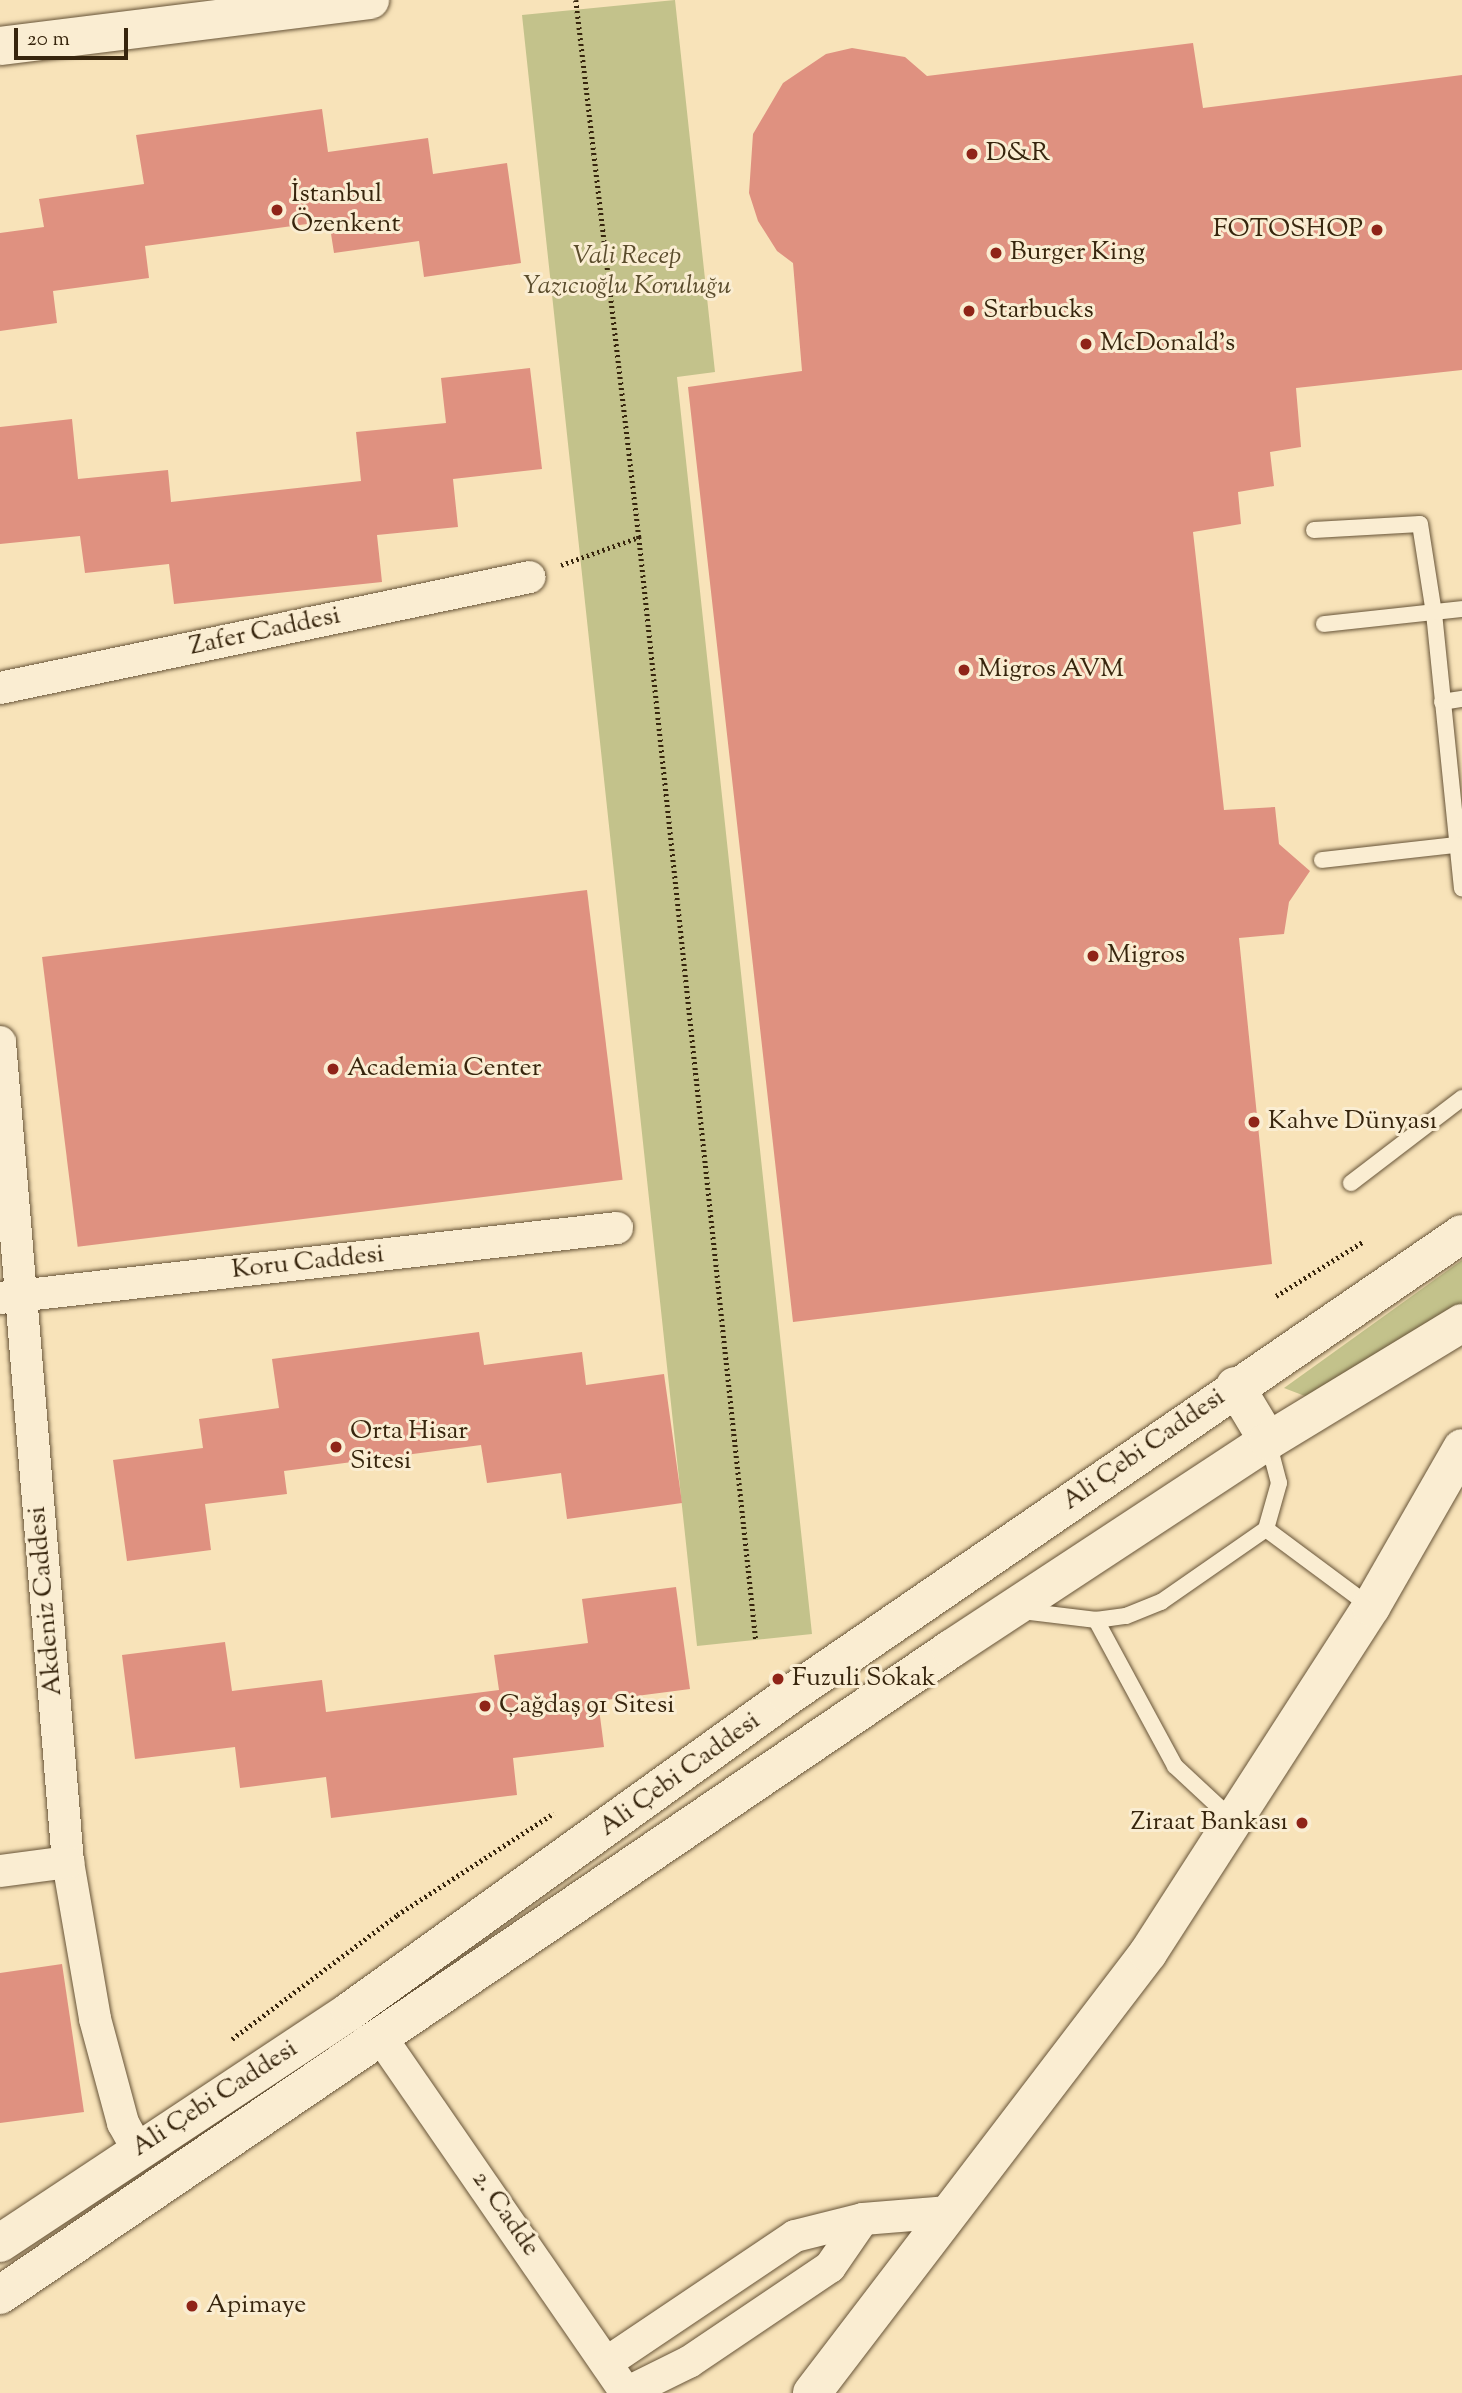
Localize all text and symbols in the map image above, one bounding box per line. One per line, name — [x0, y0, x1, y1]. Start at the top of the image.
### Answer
scale bar — [18, 14, 131, 58]
text: 20 m — [27, 25, 70, 55]
place label: D&R — [986, 138, 1050, 170]
marker: D&R — [964, 146, 980, 162]
place label: İstanbul Özenkent — [291, 179, 400, 241]
marker: İstanbul Özenkent — [269, 202, 285, 218]
place label: FOTOSHOP — [1213, 214, 1363, 246]
marker: FOTOSHOP — [1369, 222, 1385, 238]
place label: Burger King — [1010, 237, 1145, 269]
park label: Vali Recep Yazıcıoğlu Koruluğu — [523, 241, 731, 302]
marker: Burger King — [988, 245, 1004, 261]
place label: Starbucks — [983, 295, 1094, 327]
marker: Starbucks — [961, 303, 977, 319]
place label: McDonald's — [1100, 328, 1235, 360]
marker: McDonald's — [1078, 336, 1094, 352]
street label: Zafer Caddesi — [187, 601, 343, 663]
place label: Migros AVM — [978, 654, 1124, 686]
marker: Migros AVM — [956, 662, 972, 678]
place label: Migros — [1107, 940, 1185, 972]
marker: Migros — [1085, 948, 1101, 964]
place label: Academia Center — [347, 1053, 541, 1085]
marker: Academia Center — [325, 1061, 341, 1077]
place label: Kahve Dünyası — [1268, 1106, 1437, 1138]
marker: Kahve Dünyası — [1246, 1114, 1262, 1130]
street label: Koru Caddesi — [230, 1239, 386, 1287]
street label: Ali Çebi Caddesi — [1057, 1382, 1231, 1518]
place label: Orta Hisar Sitesi — [350, 1416, 468, 1478]
marker: Orta Hisar Sitesi — [328, 1439, 344, 1455]
street label: Akdeniz Caddesi — [22, 1505, 70, 1697]
place label: Fuzuli Sokak — [792, 1663, 936, 1695]
marker: Fuzuli Sokak — [770, 1671, 786, 1687]
place label: Çağdaş 91 Sitesi — [499, 1690, 675, 1722]
marker: Çağdaş 91 Sitesi — [477, 1698, 493, 1714]
street label: Ali Çebi Caddesi — [593, 1706, 767, 1844]
place label: Ziraat Bankası — [1131, 1807, 1288, 1839]
marker: Ziraat Bankası — [1294, 1815, 1310, 1831]
street label: Ali Çebi Caddesi — [126, 2034, 304, 2164]
street label: 2. Cadde — [464, 2165, 546, 2263]
place label: Apimaye — [206, 2290, 306, 2322]
marker: Apimaye — [184, 2298, 200, 2314]

